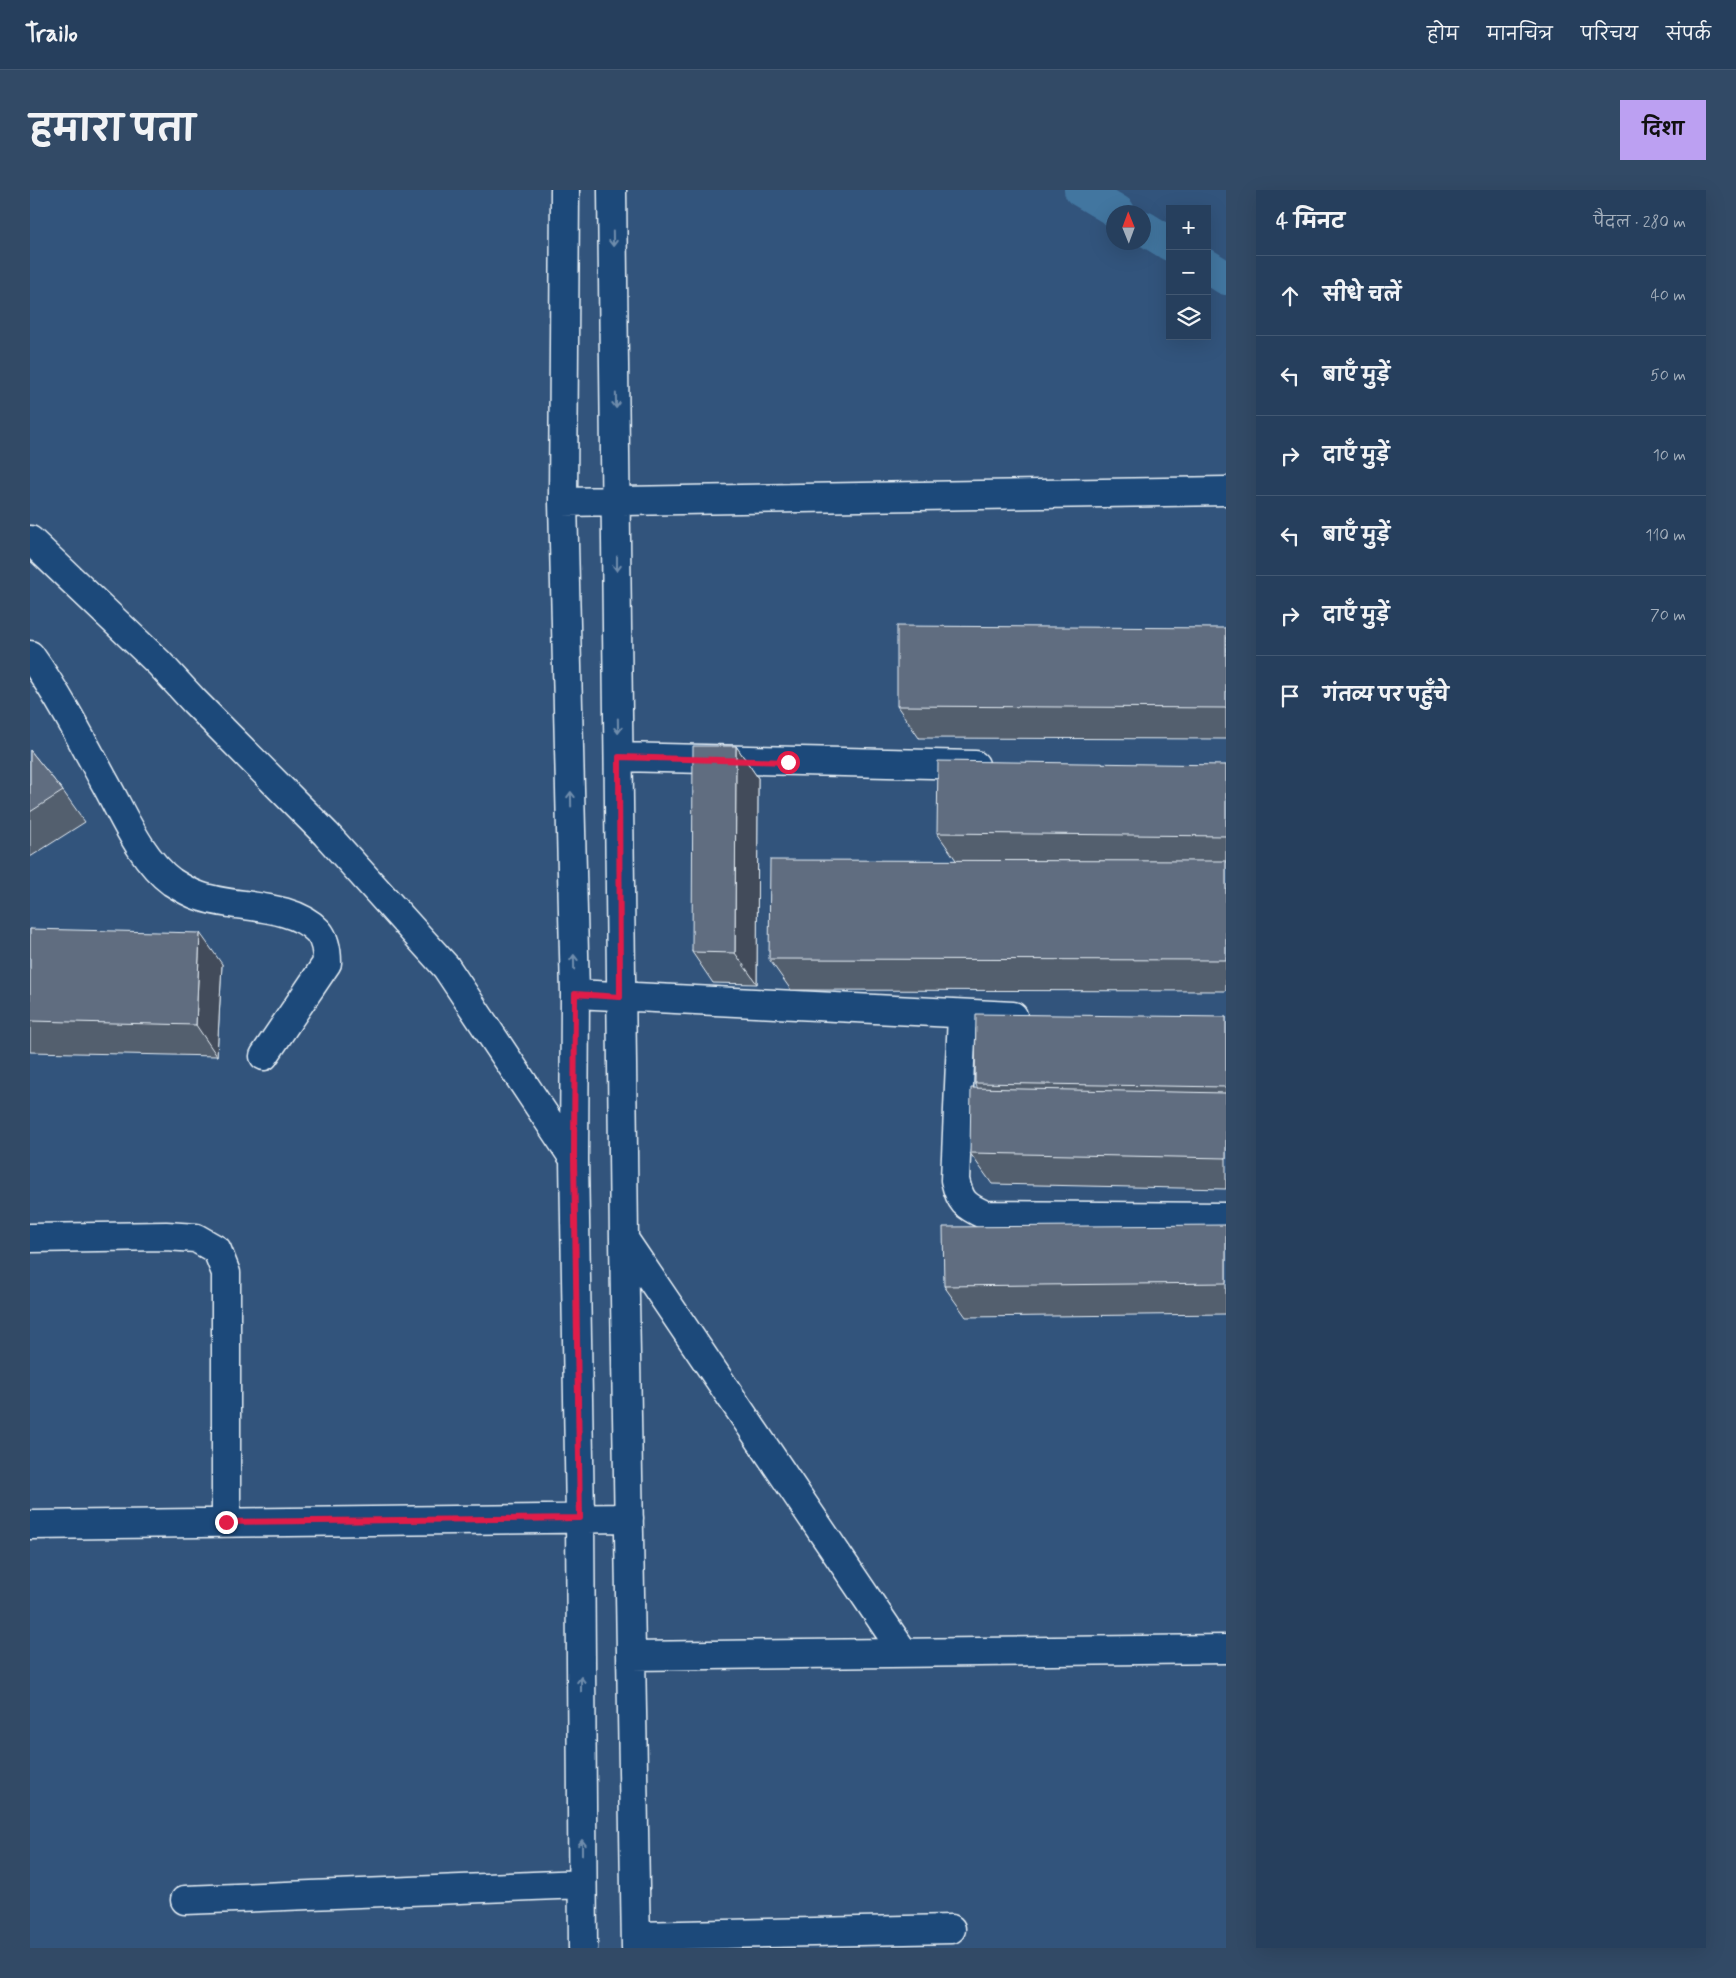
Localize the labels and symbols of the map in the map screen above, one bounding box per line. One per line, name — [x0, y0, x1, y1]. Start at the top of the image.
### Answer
north arrow — [1106, 205, 1151, 250]
one-way arrow — [608, 230, 618, 246]
one-way arrow — [611, 392, 621, 409]
one-way arrow — [612, 555, 622, 571]
one-way arrow — [614, 718, 623, 734]
route start — [777, 751, 800, 774]
one-way arrow — [566, 792, 576, 808]
one-way arrow — [569, 954, 579, 970]
route end — [215, 1511, 238, 1534]
one-way arrow — [576, 1677, 586, 1693]
one-way arrow — [577, 1839, 587, 1856]

